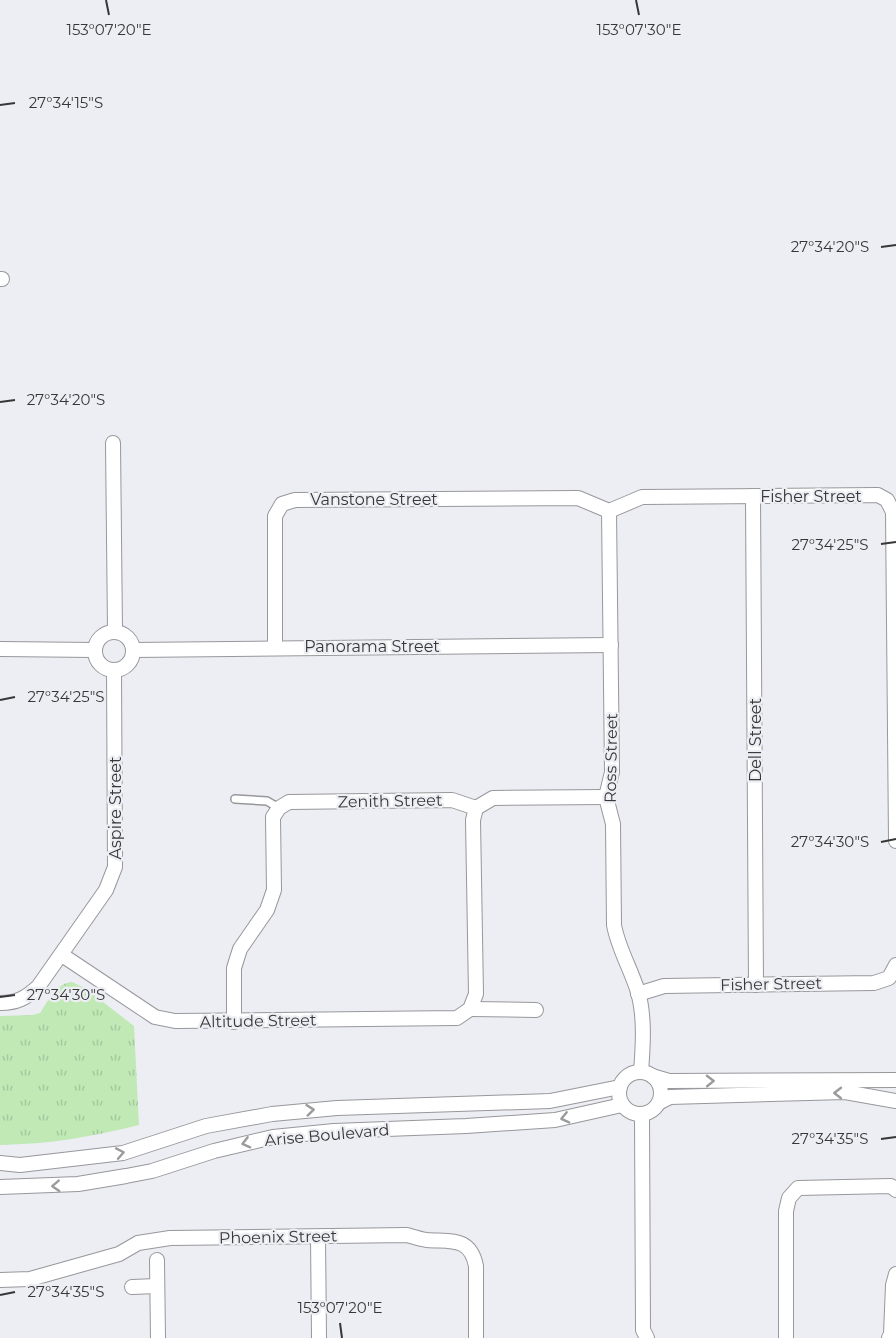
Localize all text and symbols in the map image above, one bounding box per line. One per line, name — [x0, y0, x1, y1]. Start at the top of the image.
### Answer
text: 153°07'20"E — [66, 20, 152, 39]
text: 153°07'30"E — [597, 20, 681, 39]
text: 27°34'15"S — [29, 93, 103, 112]
text: 27°34'20"S — [791, 237, 869, 256]
text: 27°34'20"S — [27, 390, 105, 409]
street label: Fisher Street — [760, 487, 862, 506]
street label: Vanstone Street — [310, 490, 438, 509]
text: 27°34'25"S — [791, 535, 869, 554]
street label: Panorama Street — [304, 637, 440, 656]
text: 27°34'25"S — [27, 687, 105, 706]
street label: Dell Street — [746, 697, 765, 782]
street label: Ross Street — [601, 712, 621, 803]
street label: Aspire Street — [106, 756, 125, 859]
street label: Zenith Street — [337, 791, 443, 811]
text: 27°34'30"S — [791, 832, 869, 851]
street label: Fisher Street — [720, 974, 823, 994]
text: 27°34'30"S — [27, 985, 105, 1004]
street label: Altitude Street — [200, 1010, 317, 1032]
one-way arrow — [705, 1074, 714, 1087]
one-way arrow — [834, 1087, 843, 1099]
one-way arrow — [305, 1104, 315, 1117]
one-way arrow — [560, 1111, 570, 1124]
street label: Arise Boulevard — [264, 1120, 390, 1150]
text: 27°34'35"S — [792, 1129, 868, 1148]
one-way arrow — [241, 1136, 251, 1149]
one-way arrow — [115, 1147, 125, 1160]
one-way arrow — [52, 1179, 61, 1192]
street label: Phoenix Street — [219, 1226, 338, 1248]
text: 27°34'35"S — [28, 1282, 104, 1301]
text: 153°07'20"E — [297, 1298, 383, 1317]

